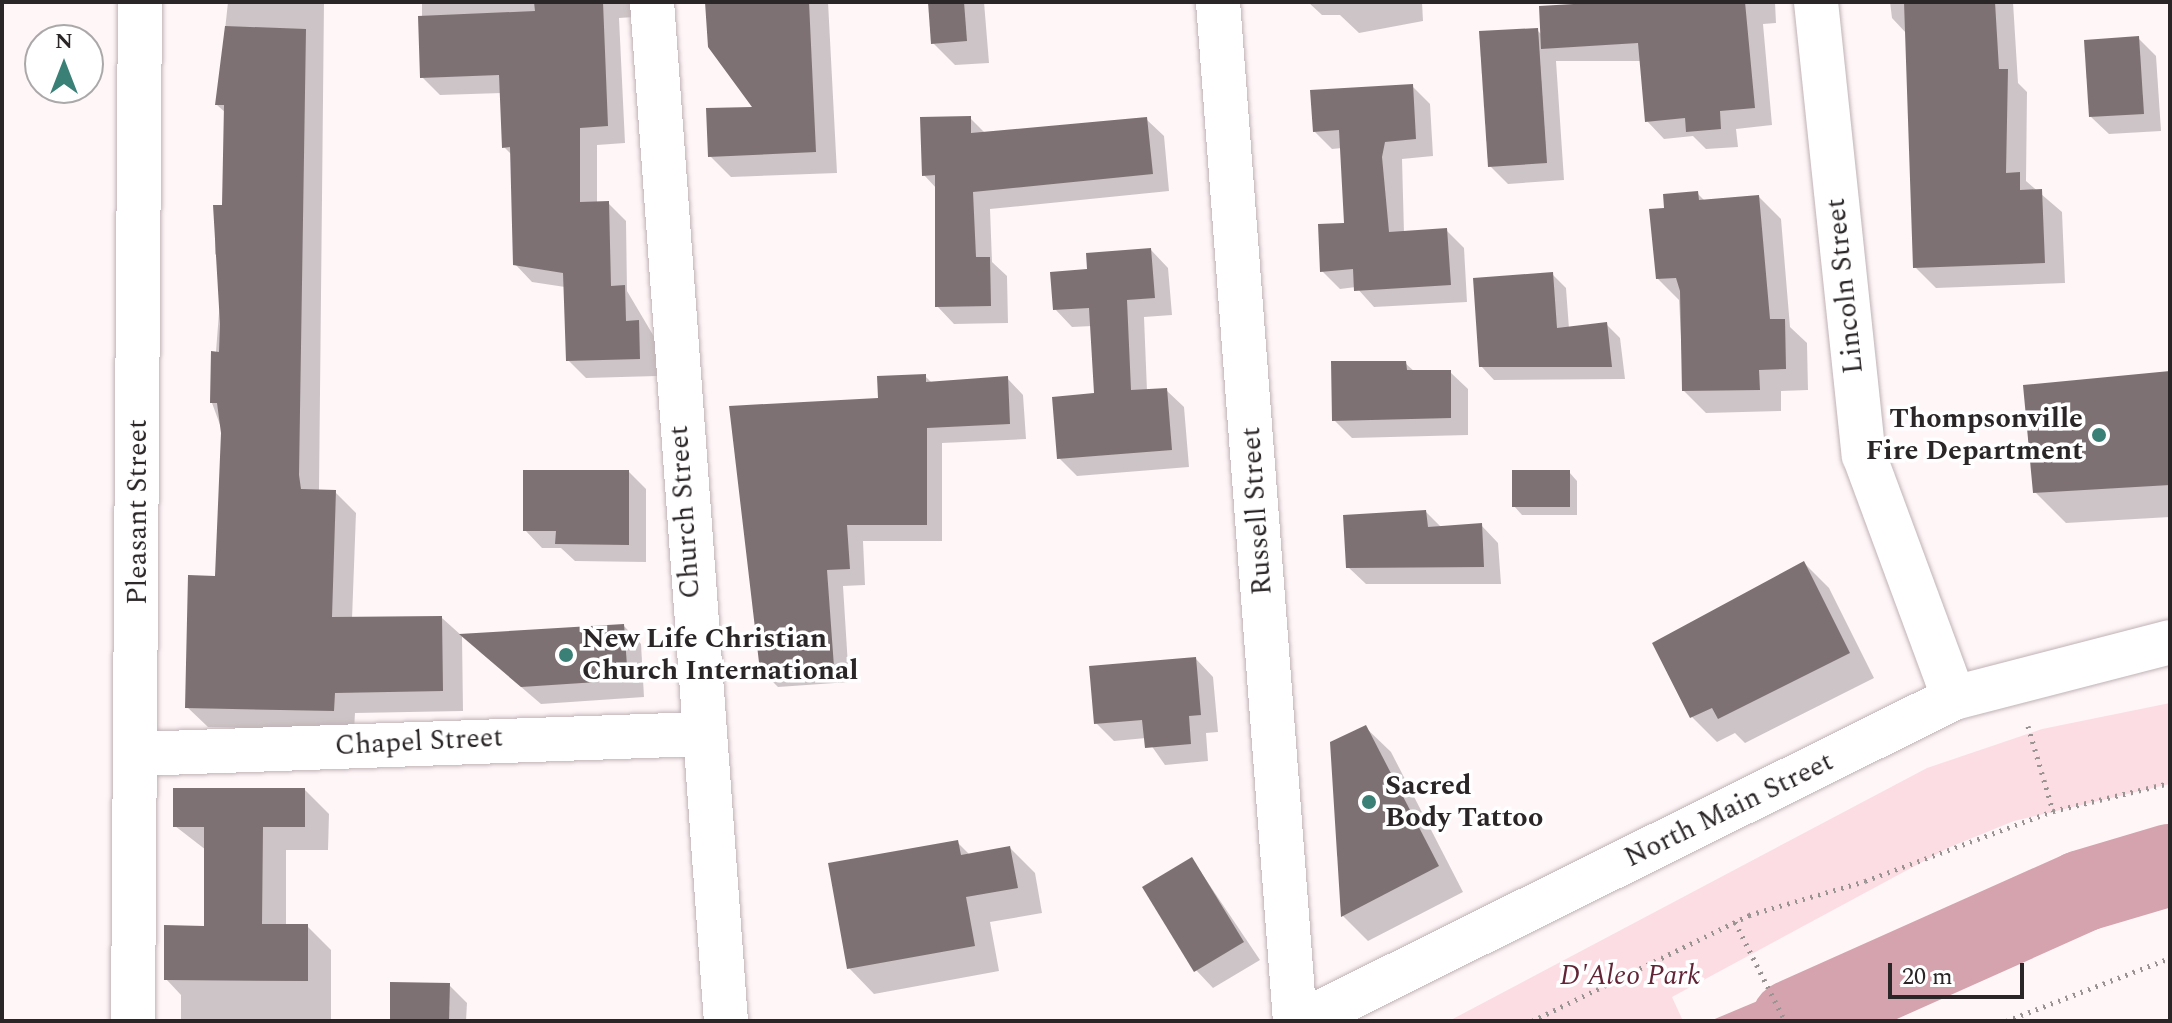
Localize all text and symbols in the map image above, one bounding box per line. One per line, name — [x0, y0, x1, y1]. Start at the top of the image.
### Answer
north arrow — [24, 24, 104, 104]
text: N — [55, 25, 73, 58]
street label: Lincoln Street — [1819, 197, 1871, 375]
place label: Thompsonville Fire Department — [1866, 402, 2083, 468]
street label: Pleasant Street — [121, 419, 155, 605]
street label: Church Street — [662, 424, 708, 600]
street label: Russell Street — [1234, 426, 1280, 596]
marker: Thompsonville Fire Department — [2090, 426, 2108, 444]
place label: New Life Christian Church International — [582, 622, 858, 688]
marker: New Life Christian Church International — [557, 646, 575, 664]
street label: Chapel Street — [334, 721, 504, 763]
street label: North Main Street — [1619, 745, 1839, 875]
place label: Sacred Body Tattoo — [1385, 769, 1543, 835]
marker: Sacred Body Tattoo — [1360, 793, 1378, 811]
scale bar — [1892, 947, 2028, 997]
park label: D'Aleo Park — [1560, 959, 1700, 993]
text: 20 m — [1902, 959, 1953, 995]

